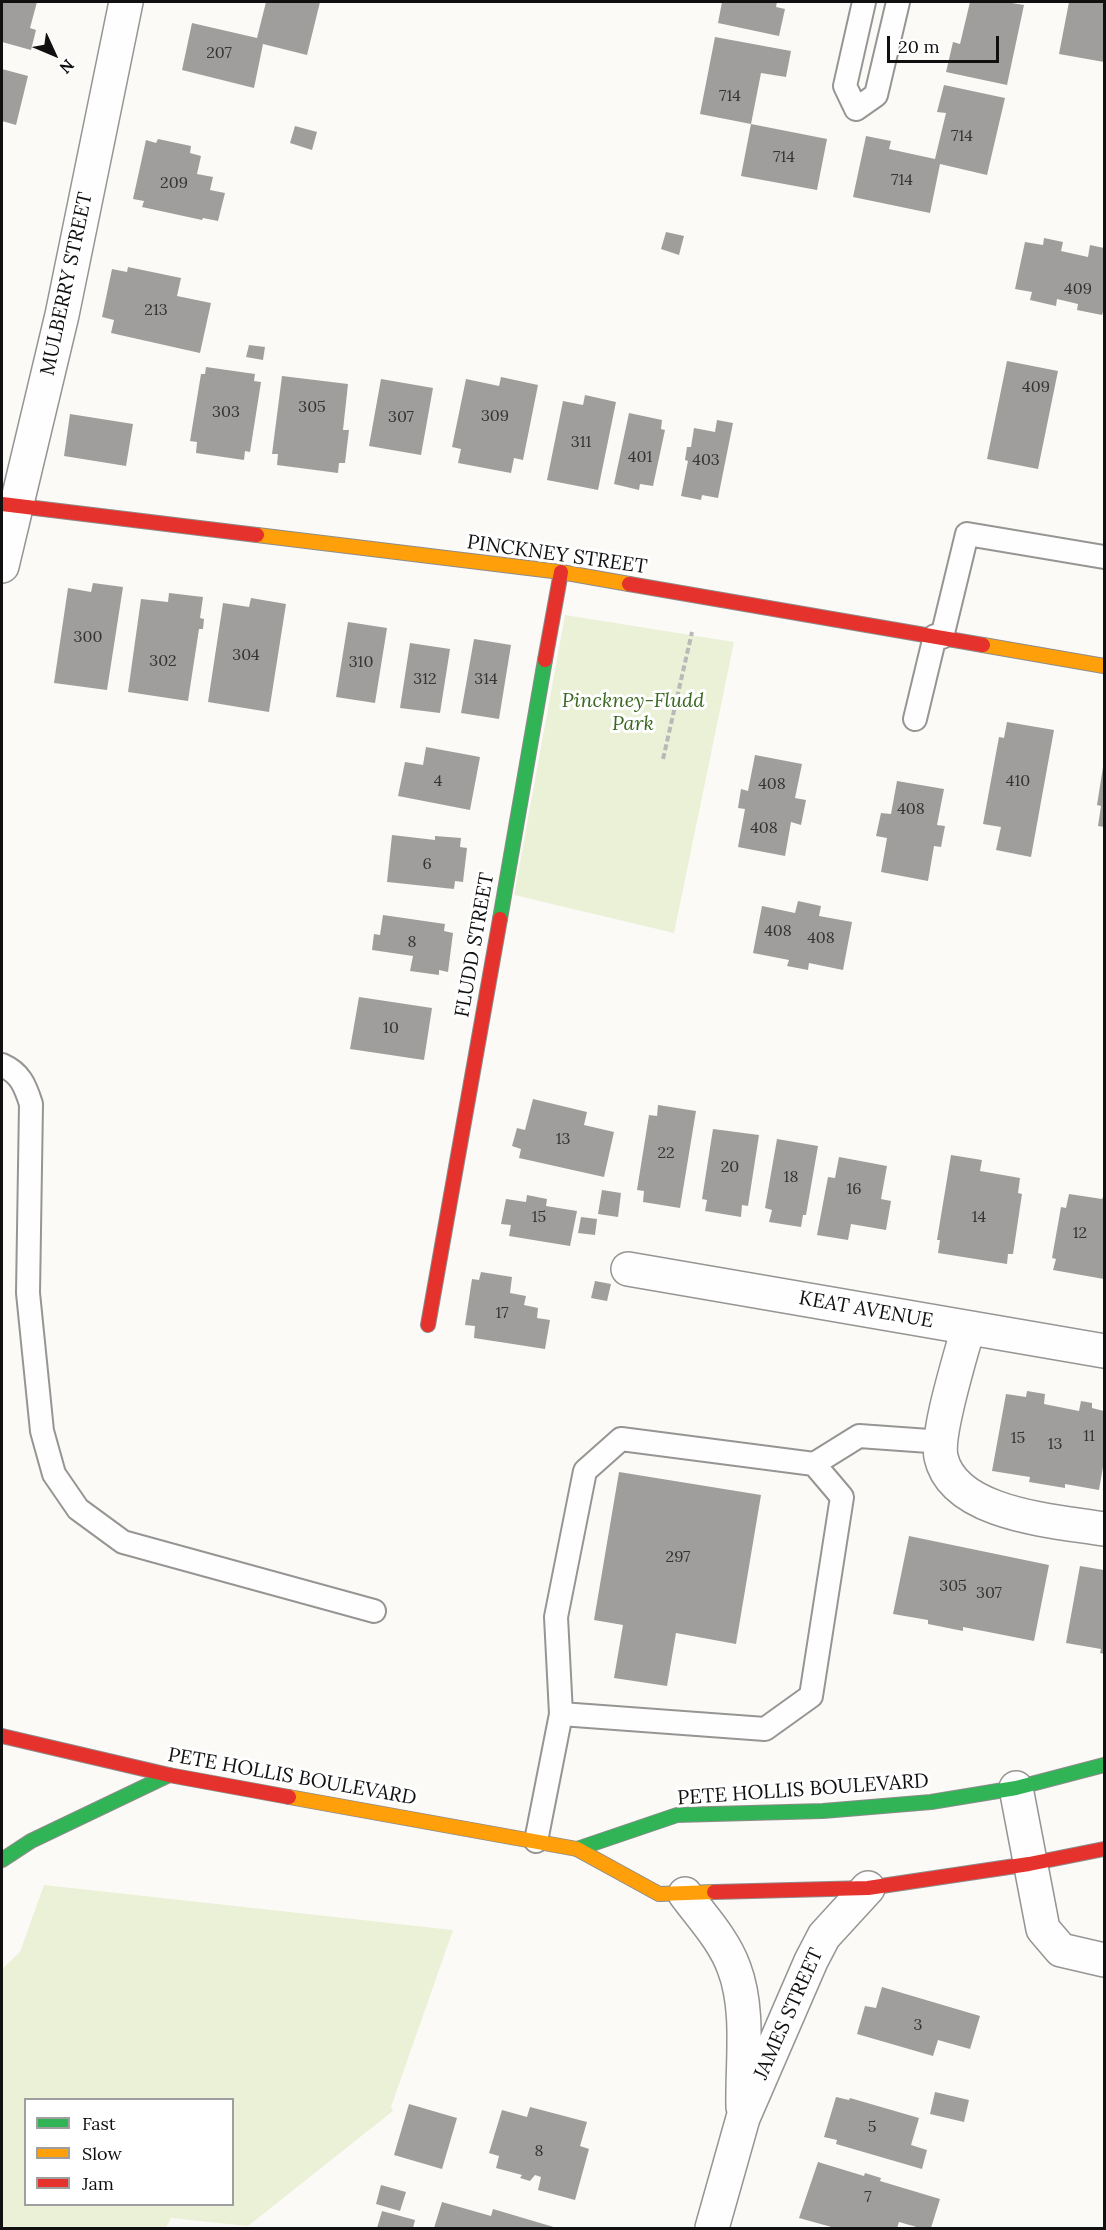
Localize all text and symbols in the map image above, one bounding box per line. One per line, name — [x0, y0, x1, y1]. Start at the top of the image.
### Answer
north arrow — [24, 24, 84, 84]
scale bar — [890, 24, 1002, 62]
text: 20 m — [898, 35, 940, 58]
house number: 207 — [206, 43, 232, 63]
text: N — [55, 55, 78, 78]
house number: 714 — [719, 86, 741, 106]
house number: 714 — [951, 126, 973, 146]
house number: 714 — [773, 147, 795, 167]
house number: 714 — [891, 170, 913, 190]
house number: 209 — [160, 173, 188, 193]
street label: MULBERRY STREET — [36, 190, 98, 378]
house number: 409 — [1064, 279, 1092, 299]
house number: 213 — [144, 300, 168, 320]
house number: 409 — [1022, 377, 1050, 397]
house number: 305 — [298, 397, 326, 417]
house number: 303 — [212, 402, 240, 422]
house number: 309 — [481, 406, 509, 426]
house number: 307 — [388, 407, 414, 427]
house number: 311 — [571, 432, 591, 452]
house number: 401 — [628, 447, 652, 467]
house number: 403 — [692, 450, 720, 470]
street label: PINCKNEY STREET — [465, 530, 649, 580]
house number: 300 — [74, 627, 102, 647]
house number: 304 — [232, 645, 260, 665]
house number: 302 — [149, 651, 177, 671]
house number: 310 — [349, 652, 373, 672]
house number: 312 — [413, 669, 437, 689]
house number: 314 — [474, 669, 498, 689]
park label: Pinckney-Fludd Park — [562, 689, 704, 736]
house number: 4 — [434, 771, 442, 791]
house number: 410 — [1006, 771, 1030, 791]
house number: 408 — [758, 774, 786, 794]
house number: 408 — [897, 799, 925, 819]
house number: 408 — [750, 818, 778, 838]
house number: 6 — [422, 854, 432, 874]
street label: FLUDD STREET — [450, 871, 500, 1019]
house number: 408 — [764, 921, 792, 941]
house number: 408 — [807, 928, 835, 948]
house number: 8 — [408, 932, 416, 952]
house number: 10 — [383, 1018, 399, 1038]
house number: 13 — [556, 1129, 570, 1149]
house number: 22 — [657, 1143, 675, 1163]
house number: 20 — [721, 1157, 739, 1177]
house number: 18 — [784, 1167, 798, 1187]
house number: 16 — [846, 1179, 862, 1199]
house number: 15 — [532, 1207, 546, 1227]
house number: 14 — [972, 1207, 986, 1227]
house number: 12 — [1073, 1223, 1087, 1243]
street label: KEAT AVENUE — [797, 1286, 935, 1334]
house number: 17 — [495, 1303, 509, 1323]
house number: 11 — [1083, 1426, 1095, 1446]
house number: 15 — [1011, 1428, 1025, 1448]
house number: 13 — [1048, 1434, 1062, 1454]
house number: 297 — [666, 1547, 690, 1567]
house number: 305 — [939, 1576, 967, 1596]
house number: 307 — [976, 1583, 1002, 1603]
street label: PETE HOLLIS BOULEVARD — [166, 1743, 418, 1811]
street label: PETE HOLLIS BOULEVARD — [677, 1769, 929, 1811]
street label: JAMES STREET — [749, 1945, 829, 2083]
house number: 3 — [914, 2015, 922, 2035]
legend — [24, 2098, 234, 2206]
text: Fast — [82, 2112, 116, 2135]
house number: 5 — [868, 2117, 876, 2137]
house number: 8 — [535, 2141, 543, 2161]
text: Slow — [82, 2142, 122, 2165]
text: Jam — [82, 2172, 114, 2195]
house number: 7 — [864, 2187, 872, 2207]

